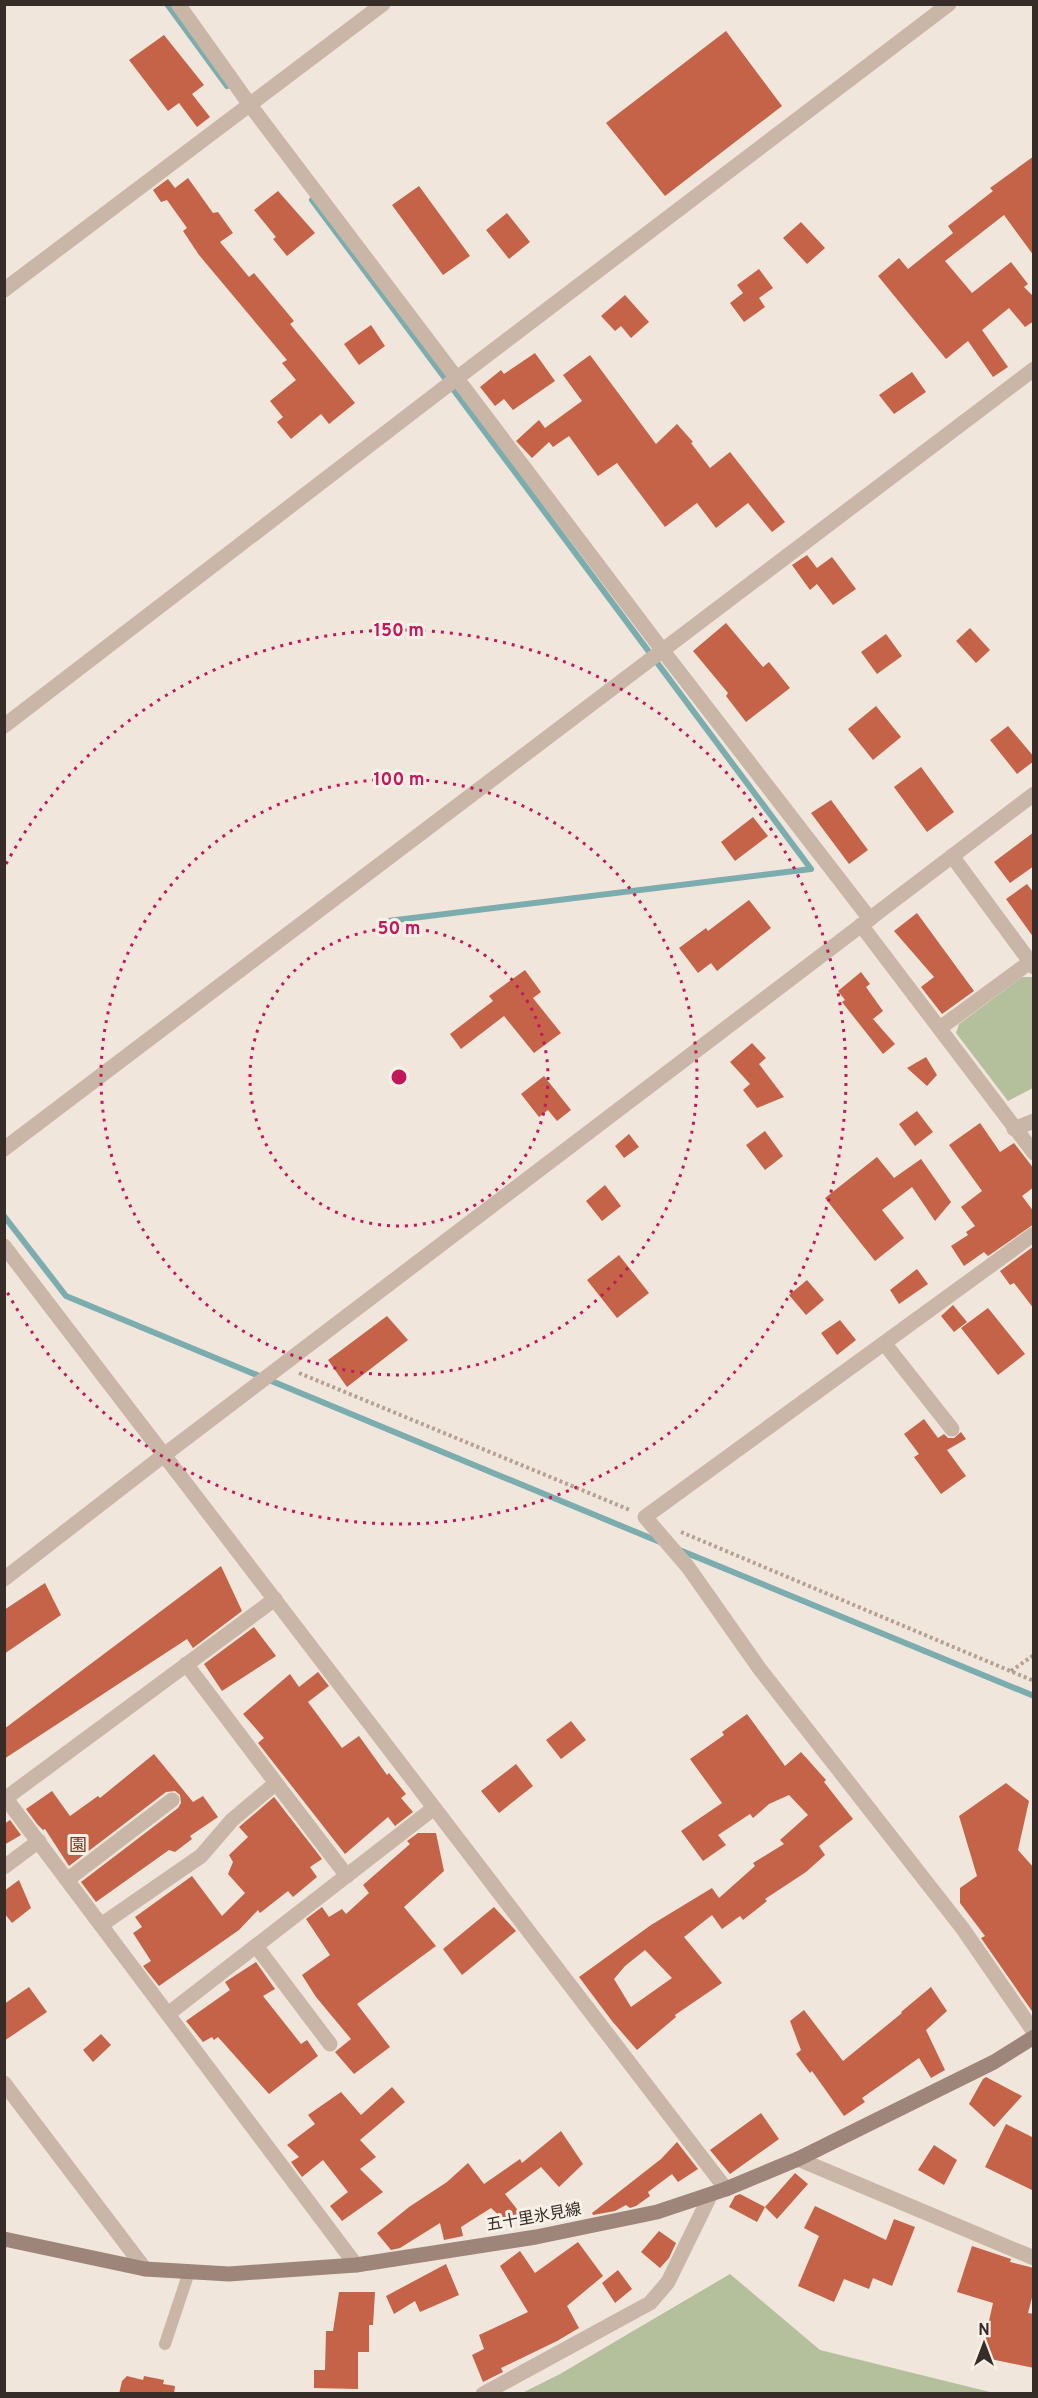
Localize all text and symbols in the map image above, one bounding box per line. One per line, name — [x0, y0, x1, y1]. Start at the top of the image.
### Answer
text: 150 m — [374, 620, 424, 643]
text: 100 m — [373, 769, 425, 792]
text: 50 m — [377, 918, 421, 941]
centre of rings — [389, 1067, 409, 1087]
district label: 園 — [69, 1835, 87, 1858]
street label: 五十里氷見線 — [485, 2200, 583, 2236]
north arrow — [954, 2314, 1014, 2374]
text: N — [978, 2321, 990, 2341]

